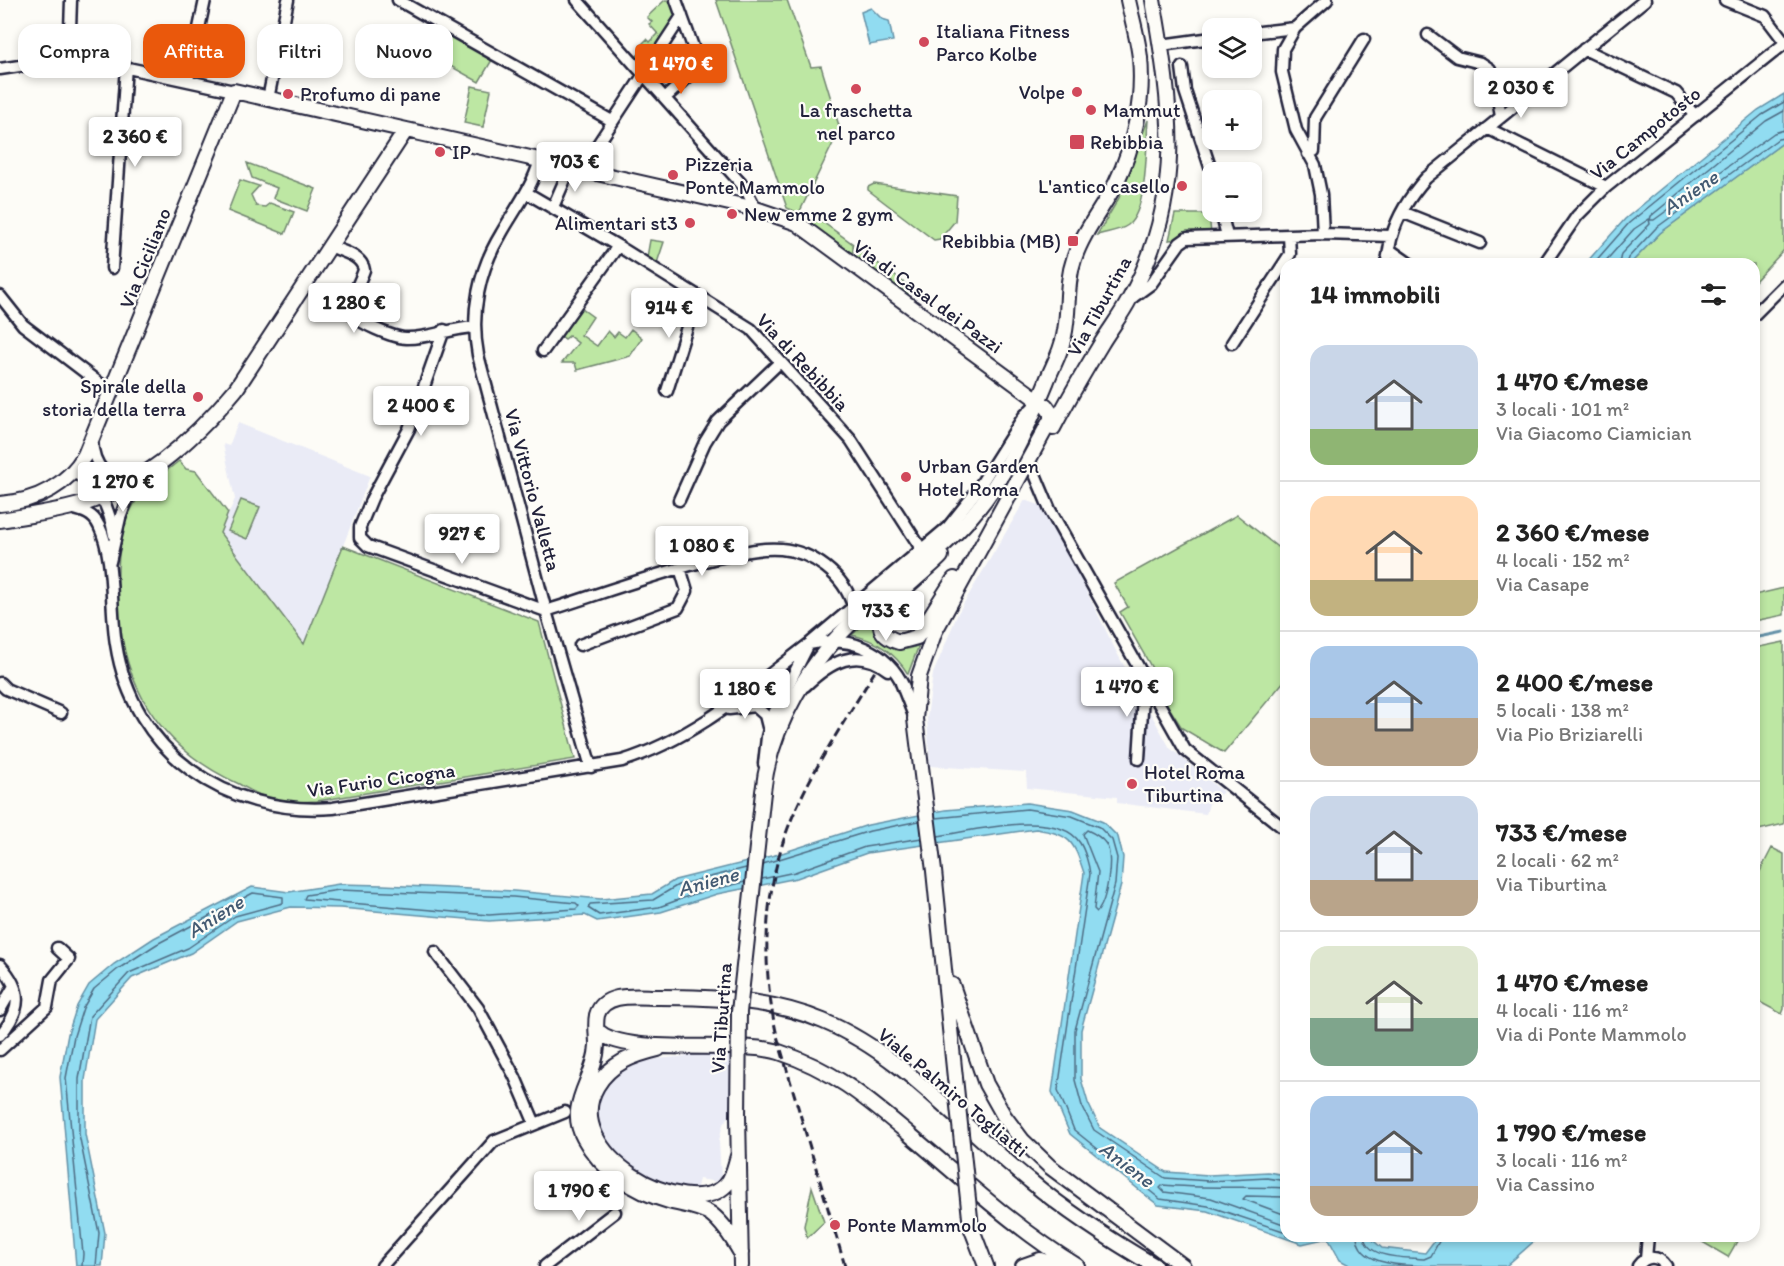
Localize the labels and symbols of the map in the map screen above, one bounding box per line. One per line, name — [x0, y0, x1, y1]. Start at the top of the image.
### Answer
place label: Italiana Fitness Parco Kolbe — [936, 19, 1070, 66]
marker: Italiana Fitness Parco Kolbe — [917, 35, 931, 49]
pin: 1 470 € — [626, 44, 736, 95]
pin: 2 030 € — [1466, 68, 1576, 119]
place label: Volpe — [1019, 80, 1065, 104]
street label: Via Campotosto — [1585, 81, 1705, 185]
place label: Profumo di pane — [300, 82, 441, 106]
marker: La fraschetta nel parco — [849, 82, 863, 96]
marker: Volpe — [1070, 85, 1084, 99]
marker: Profumo di pane — [281, 87, 295, 101]
place label: La fraschetta nel parco — [800, 98, 913, 145]
place label: Mammut — [1103, 98, 1181, 122]
marker: Mammut — [1084, 103, 1098, 117]
pin: 2 360 € — [80, 117, 190, 168]
place label: Rebibbia — [1090, 130, 1164, 154]
marker: Rebibbia — [1068, 133, 1086, 151]
place label: IP — [452, 140, 471, 164]
pin: 703 € — [533, 142, 617, 193]
marker: IP — [433, 145, 447, 159]
place label: Pizzeria Ponte Mammolo — [685, 152, 825, 199]
water label: Aniene — [1657, 164, 1723, 220]
marker: Pizzeria Ponte Mammolo — [666, 168, 680, 182]
place label: L'antico casello — [1038, 174, 1170, 198]
marker: L'antico casello — [1175, 179, 1189, 193]
place label: New emme 2 gym — [744, 202, 893, 226]
street label: Via Ciciliano — [114, 204, 176, 312]
marker: New emme 2 gym — [725, 207, 739, 221]
place label: Alimentari st3 — [555, 211, 678, 235]
marker: Alimentari st3 — [683, 216, 697, 230]
place label: Rebibbia (MB) — [942, 229, 1061, 253]
street label: Via di Casal dei Pazzi — [849, 234, 1007, 358]
marker: Rebibbia (MB) — [1066, 234, 1080, 248]
street label: Via Tiburtina — [1062, 251, 1137, 360]
pin: 1 280 € — [299, 283, 409, 334]
pin: 914 € — [627, 288, 711, 339]
street label: Via di Rebibbia — [752, 308, 855, 416]
place label: Spirale della storia della terra — [42, 374, 187, 421]
pin: 2 400 € — [366, 386, 476, 437]
marker: Spirale della storia della terra — [191, 390, 205, 404]
street label: Via Vittorio Valletta — [500, 406, 566, 574]
place label: Urban Garden Hotel Roma — [918, 454, 1039, 501]
pin: 1 270 € — [68, 462, 178, 513]
marker: Urban Garden Hotel Roma — [899, 470, 913, 484]
pin: 927 € — [420, 514, 504, 565]
pin: 1 080 € — [647, 526, 757, 577]
pin: 733 € — [844, 591, 928, 642]
pin: 1 470 € — [1072, 667, 1182, 718]
pin: 1 180 € — [690, 669, 800, 720]
street label: Via Furio Cicogna — [305, 758, 457, 802]
place label: Hotel Roma Tiburtina — [1144, 760, 1246, 807]
marker: Hotel Roma Tiburtina — [1125, 777, 1139, 791]
water label: Aniene — [675, 861, 742, 901]
water label: Aniene — [182, 889, 249, 943]
street label: Via Tiburtina — [705, 961, 737, 1074]
street label: Viale Palmiro Togliatti — [873, 1022, 1033, 1162]
water label: Aniene — [1095, 1135, 1160, 1193]
pin: 1 790 € — [524, 1171, 634, 1222]
place label: Ponte Mammolo — [847, 1213, 987, 1237]
marker: Ponte Mammolo — [828, 1218, 842, 1232]

